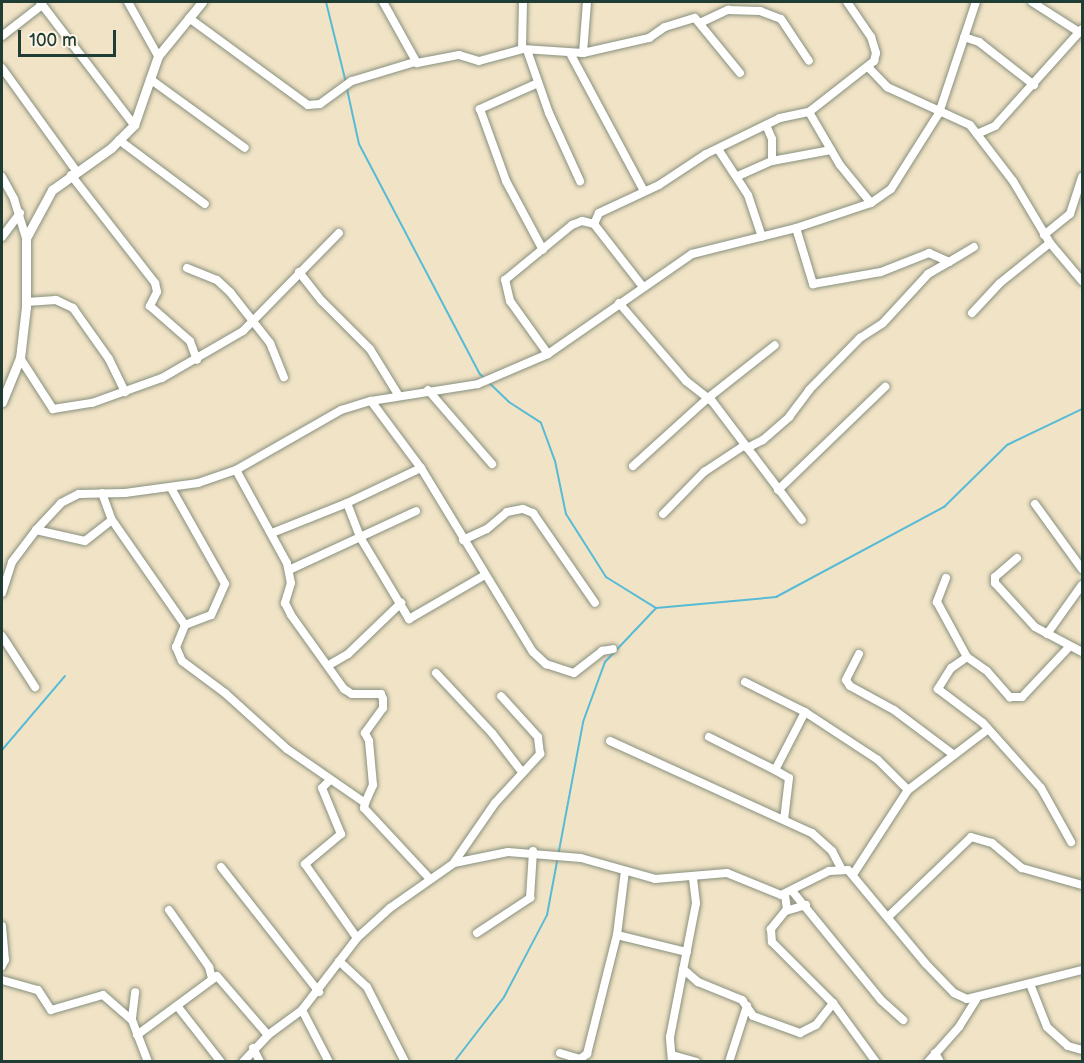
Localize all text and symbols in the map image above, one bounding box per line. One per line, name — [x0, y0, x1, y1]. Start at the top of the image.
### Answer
scale bar — [21, 18, 118, 56]
text: 100 m — [29, 30, 77, 51]

